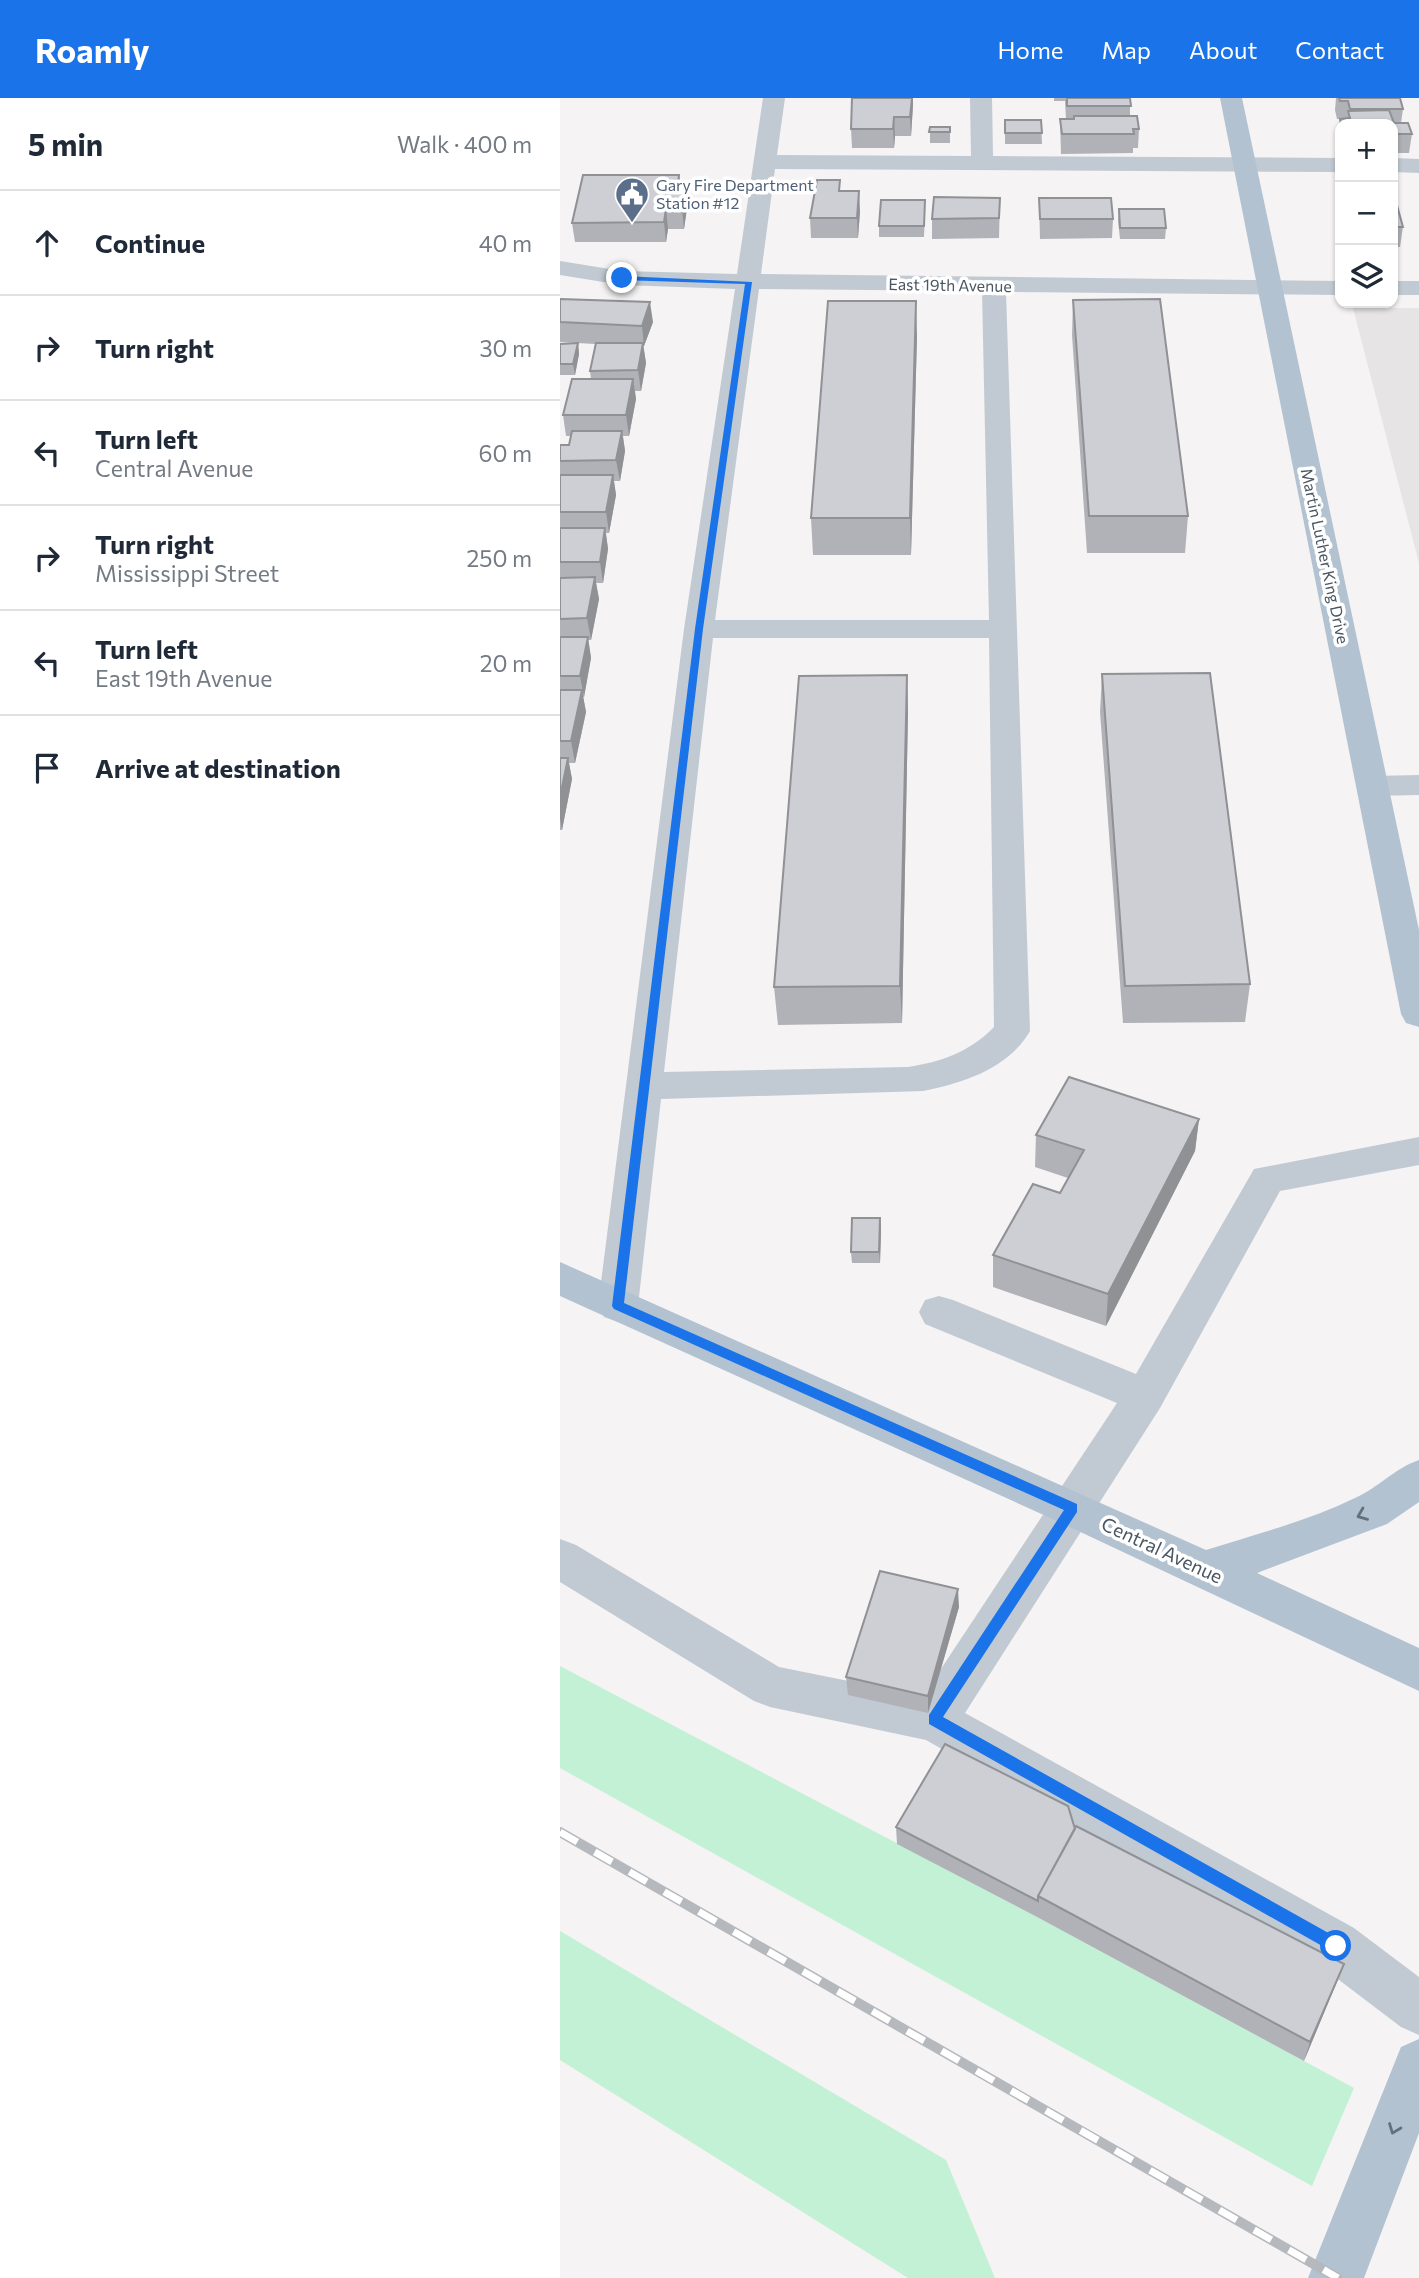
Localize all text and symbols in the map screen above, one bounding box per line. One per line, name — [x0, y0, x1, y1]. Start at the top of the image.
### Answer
text: Roamly — [35, 29, 150, 70]
text: Home — [998, 35, 1064, 64]
text: Map — [1102, 35, 1151, 64]
text: About — [1189, 35, 1257, 64]
text: Contact — [1295, 35, 1384, 64]
map controls — [1335, 119, 1398, 308]
button: + — [1335, 119, 1398, 182]
text: 5 min — [28, 125, 103, 162]
text: Walk · 400 m — [397, 130, 532, 158]
public building icon: Gary Fire Department Station #12 — [613, 175, 651, 224]
place label: Gary Fire Department Station #12 — [656, 175, 814, 212]
button: − — [1335, 182, 1398, 245]
icon: ahead — [28, 224, 66, 262]
text: Continue — [95, 227, 205, 258]
text: 40 m — [479, 229, 532, 257]
button: layers — [1335, 245, 1398, 308]
route end — [606, 262, 637, 293]
street label: East 19th Avenue — [888, 274, 1012, 295]
icon: right — [28, 329, 66, 367]
text: Turn right — [95, 332, 214, 363]
text: 30 m — [479, 334, 532, 362]
text: Turn left — [95, 423, 198, 454]
icon: left — [28, 434, 66, 472]
text: 60 m — [479, 439, 532, 467]
text: Central Avenue — [95, 454, 253, 482]
street label: Martin Luther King Drive — [1298, 466, 1353, 645]
text: Turn right — [95, 528, 214, 559]
icon: right — [28, 539, 66, 577]
text: 250 m — [467, 544, 532, 572]
text: Mississippi Street — [95, 559, 279, 587]
text: Turn left — [95, 633, 198, 664]
icon: left — [28, 644, 66, 682]
text: 20 m — [480, 649, 532, 677]
text: East 19th Avenue — [95, 664, 272, 692]
icon: arrive — [28, 749, 66, 787]
text: Arrive at destination — [95, 752, 341, 783]
one-way arrow — [1356, 1506, 1368, 1520]
street label: Central Avenue — [1098, 1511, 1226, 1588]
route start — [1320, 1930, 1351, 1961]
one-way arrow — [1389, 2122, 1403, 2134]

